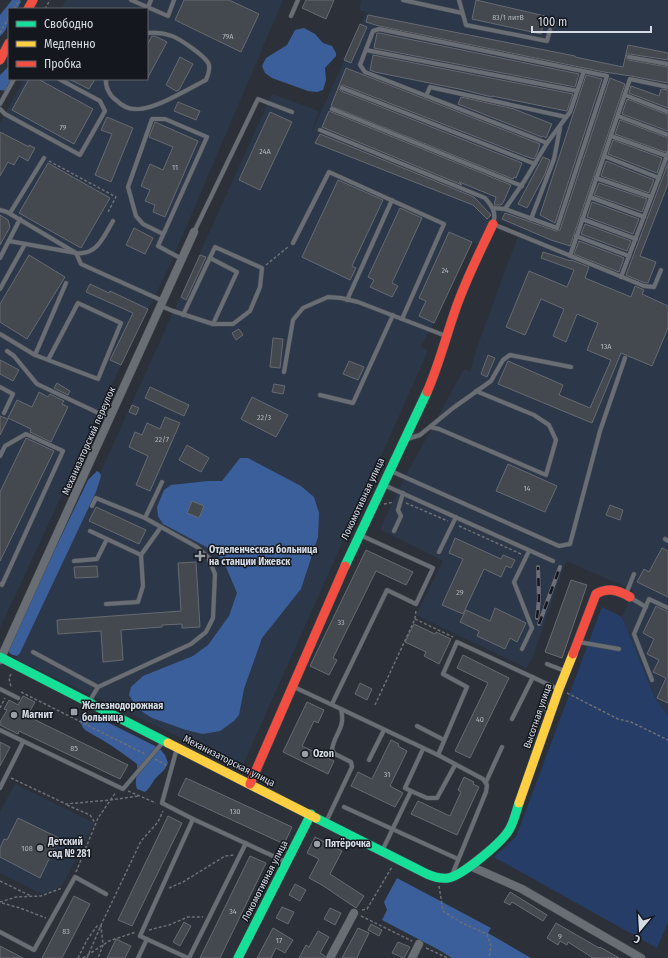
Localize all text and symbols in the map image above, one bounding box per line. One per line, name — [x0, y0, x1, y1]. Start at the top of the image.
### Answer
legend — [8, 8, 148, 80]
scale bar — [532, 8, 651, 34]
house number: 83/1 литВ — [492, 13, 524, 22]
text: 100 m — [538, 15, 567, 29]
text: Свободно — [44, 17, 93, 31]
house number: 79А — [222, 32, 234, 41]
text: Медленно — [44, 37, 96, 51]
text: Пробка — [44, 57, 82, 71]
house number: 79 — [59, 123, 67, 132]
house number: 24А — [259, 147, 272, 156]
house number: 11 — [172, 163, 178, 172]
house number: 24 — [441, 266, 449, 275]
house number: 13А — [601, 342, 612, 351]
street label: Механизаторский переулок — [60, 385, 118, 497]
house number: 22/3 — [257, 413, 271, 422]
house number: 22/7 — [155, 435, 170, 444]
street label: Локомотивная улица — [339, 456, 387, 542]
house number: 14 — [524, 484, 531, 493]
place label: Отделенческая больница на станции Ижевск — [209, 544, 318, 568]
marker: Отделенческая больница на станции Ижевск — [194, 550, 206, 562]
house number: 29 — [456, 588, 464, 597]
house number: 33 — [337, 618, 345, 627]
street label: Высотная улица — [521, 682, 555, 750]
place label: Железнодорожная больница — [81, 700, 163, 724]
marker: Железнодорожная больница — [69, 707, 79, 717]
place label: Магнит — [22, 709, 54, 721]
marker: Магнит — [9, 710, 19, 720]
house number: 40 — [476, 715, 484, 724]
street label: Механизаторская улица — [181, 733, 277, 789]
house number: 85 — [70, 744, 78, 753]
place label: Ozon — [313, 748, 334, 760]
marker: Ozon — [300, 749, 310, 759]
house number: 31 — [384, 770, 390, 779]
house number: 130 — [230, 807, 240, 816]
place label: Детский сад № 281 — [47, 836, 91, 860]
street label: Локомотивная улица — [239, 838, 291, 923]
place label: Пятёрочка — [325, 838, 371, 850]
marker: Пятёрочка — [312, 839, 322, 849]
marker: Детский сад № 281 — [35, 843, 45, 853]
house number: 108 — [21, 844, 33, 853]
house number: 34 — [229, 907, 237, 916]
north arrow — [620, 910, 660, 950]
house number: 83 — [62, 927, 70, 936]
house number: 9 — [558, 932, 562, 941]
text: С — [632, 932, 642, 946]
house number: 17 — [276, 936, 283, 945]

